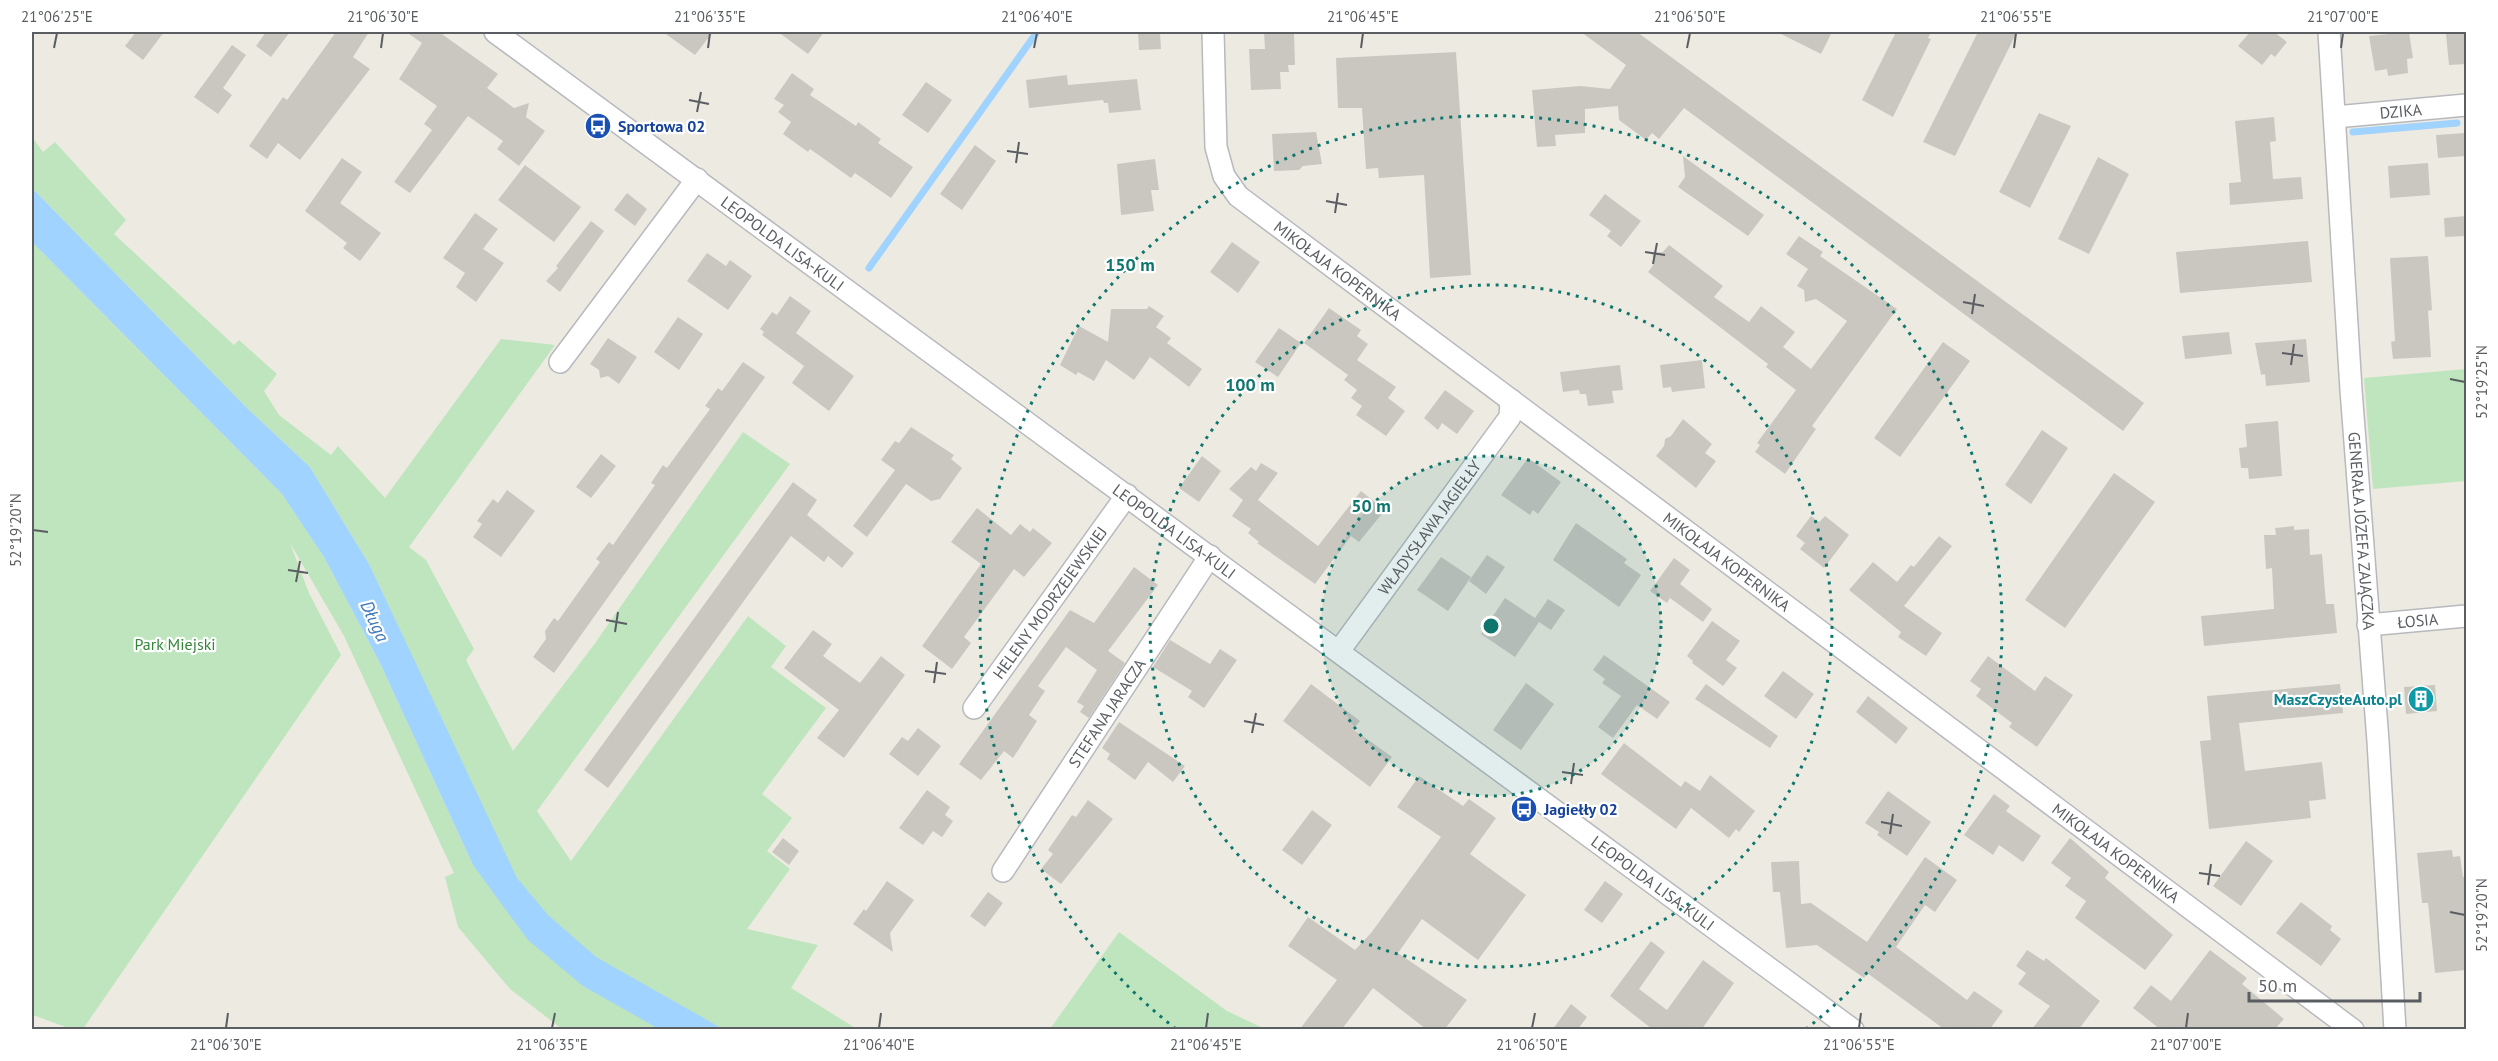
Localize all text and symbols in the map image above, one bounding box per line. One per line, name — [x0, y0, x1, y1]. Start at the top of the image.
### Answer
text: 21°06'25"E — [21, 7, 93, 26]
text: 21°06'30"E — [347, 7, 419, 26]
text: 21°06'35"E — [674, 7, 746, 26]
text: 21°06'40"E — [1001, 7, 1073, 26]
text: 21°06'45"E — [1327, 7, 1399, 26]
text: 21°06'50"E — [1654, 7, 1726, 26]
text: 21°06'55"E — [1980, 7, 2052, 26]
text: 21°07'00"E — [2307, 7, 2379, 26]
street label: DZIKA — [2379, 99, 2423, 123]
bus stop icon: Sportowa 02 — [583, 111, 613, 141]
place label: Sportowa 02 — [618, 116, 705, 136]
street label: LEOPOLDA LISA-KULI — [717, 192, 848, 295]
street label: MIKOŁAJA KOPERNIKA — [1270, 216, 1406, 325]
text: 150 m — [1105, 253, 1155, 276]
text: 52°19'25"N — [2472, 345, 2491, 419]
text: 100 m — [1225, 373, 1275, 396]
street label: GENERAŁA JÓZEFA ZAJĄCZKA — [2344, 431, 2379, 631]
street label: WŁADYSŁAWA JAGIEŁŁY — [1373, 456, 1485, 599]
street label: LEOPOLDA LISA-KULI — [1109, 479, 1240, 583]
text: 52°19'20"N — [6, 493, 25, 567]
text: 50 m — [1351, 494, 1391, 517]
street label: MIKOŁAJA KOPERNIKA — [1659, 508, 1795, 616]
street label: HELENY MODRZEJEWSKIEJ — [988, 522, 1111, 683]
water label: Długa — [355, 597, 395, 646]
street label: ŁOSIA — [2397, 609, 2440, 632]
centre of rings — [1481, 616, 1501, 636]
park label: Park Miejski — [134, 634, 216, 654]
street label: STEFANA JARACZA — [1064, 654, 1150, 771]
building icon: MaszCzysteAuto.pl — [2406, 684, 2436, 714]
place label: MaszCzysteAuto.pl — [2274, 689, 2402, 709]
bus stop icon: Jagiełły 02 — [1509, 794, 1539, 824]
place label: Jagiełły 02 — [1543, 799, 1618, 819]
street label: MIKOŁAJA KOPERNIKA — [2048, 799, 2184, 907]
street label: LEOPOLDA LISA-KULI — [1587, 831, 1718, 935]
text: 52°19'20"N — [2472, 878, 2491, 952]
scale bar — [2249, 965, 2420, 1003]
text: 50 m — [2258, 974, 2297, 997]
text: 21°06'30"E — [190, 1035, 262, 1054]
text: 21°06'35"E — [516, 1035, 588, 1054]
text: 21°06'40"E — [843, 1035, 915, 1054]
text: 21°06'45"E — [1170, 1035, 1242, 1054]
text: 21°06'50"E — [1496, 1035, 1568, 1054]
text: 21°06'55"E — [1823, 1035, 1895, 1054]
text: 21°07'00"E — [2150, 1035, 2222, 1054]

